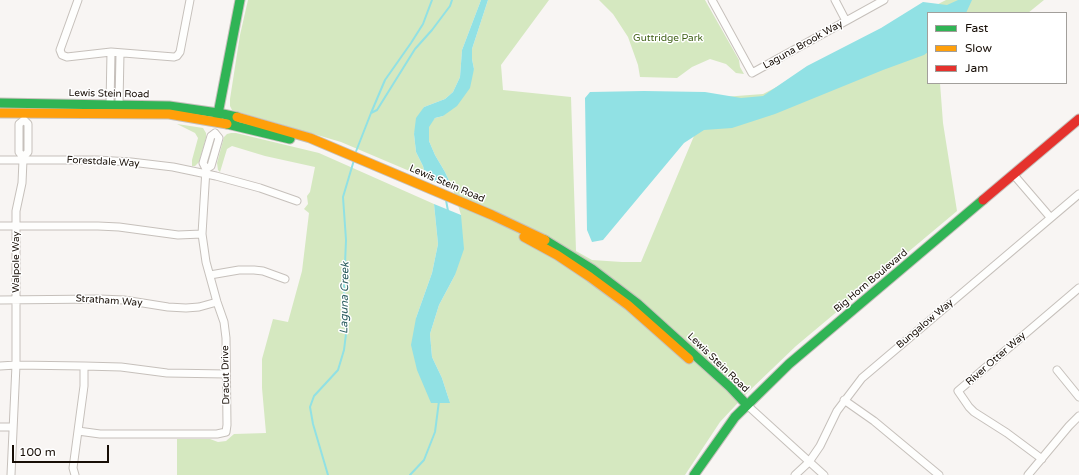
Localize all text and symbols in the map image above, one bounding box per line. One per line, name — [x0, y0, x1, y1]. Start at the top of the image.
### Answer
legend — [927, 12, 1067, 84]
street label: Laguna Brook Way — [761, 18, 845, 72]
text: Fast — [965, 21, 988, 35]
park label: Guttridge Park — [633, 32, 703, 44]
text: Slow — [965, 41, 992, 55]
text: Jam — [965, 61, 988, 75]
street label: Lewis Stein Road — [68, 87, 150, 101]
street label: Forestdale Way — [66, 154, 140, 170]
street label: Lewis Stein Road — [407, 163, 487, 205]
street label: Walpole Way — [10, 231, 22, 293]
street label: Big Horn Boulevard — [832, 247, 910, 315]
water label: Laguna Creek — [338, 262, 352, 334]
street label: Stratham Way — [75, 293, 143, 309]
street label: Bungalow Way — [894, 297, 956, 351]
street label: River Otter Way — [964, 330, 1028, 388]
street label: Lewis Stein Road — [685, 331, 751, 395]
street label: Dracut Drive — [219, 345, 233, 405]
scale bar — [14, 437, 111, 463]
text: 100 m — [19, 445, 56, 459]

